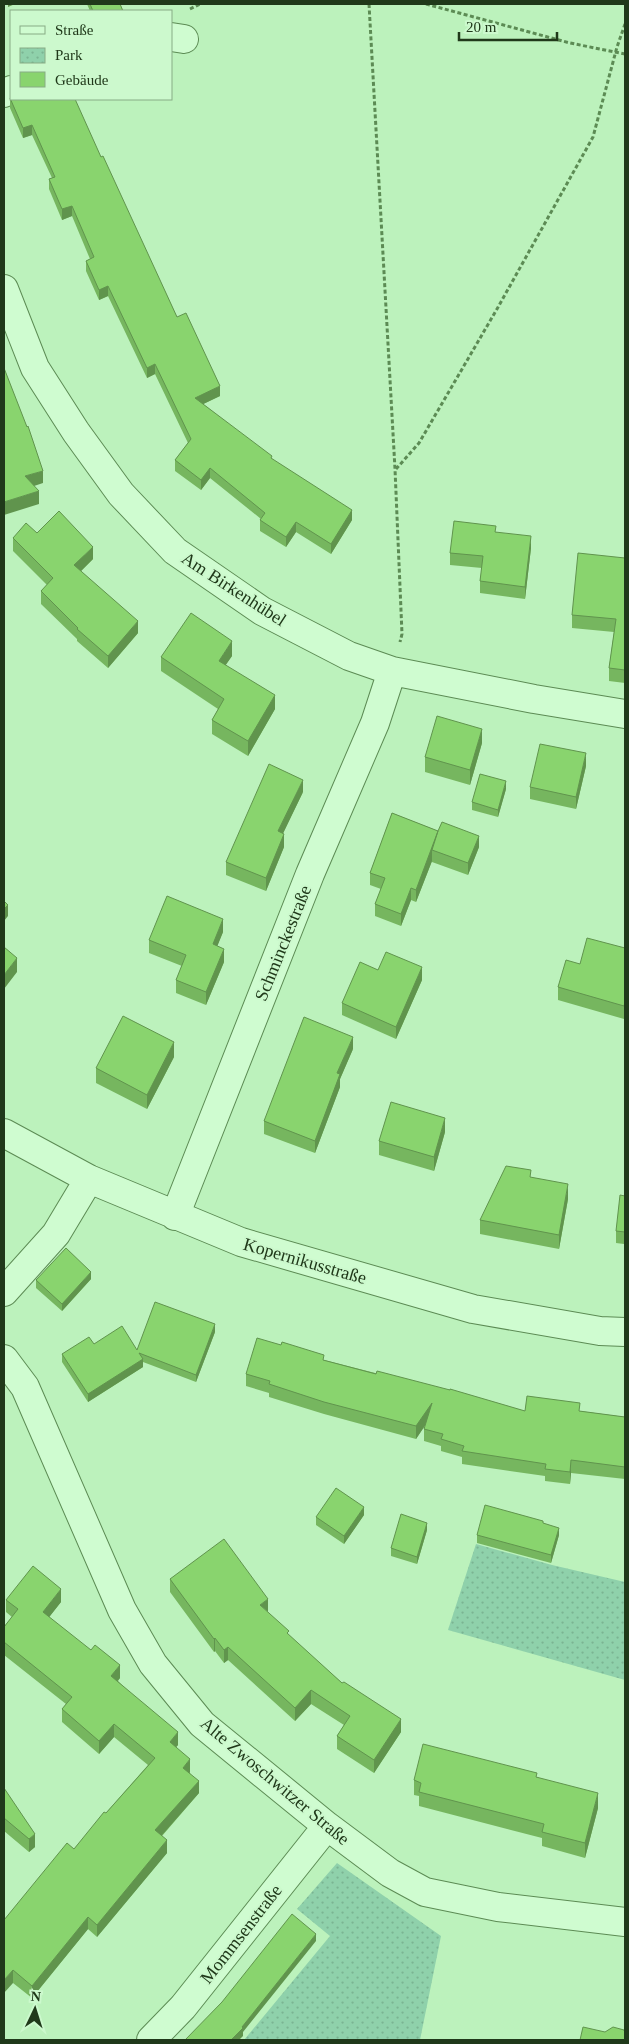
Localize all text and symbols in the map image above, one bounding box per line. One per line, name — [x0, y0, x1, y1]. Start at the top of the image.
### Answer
legend — [10, 10, 172, 100]
scale bar — [459, 10, 556, 42]
text: 20 m — [466, 19, 497, 35]
text: Straße — [55, 22, 94, 38]
text: Park — [55, 47, 83, 63]
text: Gebäude — [55, 72, 109, 88]
street label: Am Birkenhübel — [178, 548, 290, 630]
street label: Schminckestraße — [251, 882, 315, 1004]
street label: Kopernikusstraße — [241, 1234, 369, 1288]
street label: Alte Zwoschwitzer Straße — [197, 1713, 353, 1849]
street label: Mommsenstraße — [196, 1881, 286, 1987]
north arrow — [10, 1984, 60, 2034]
text: N — [30, 1989, 41, 2004]

